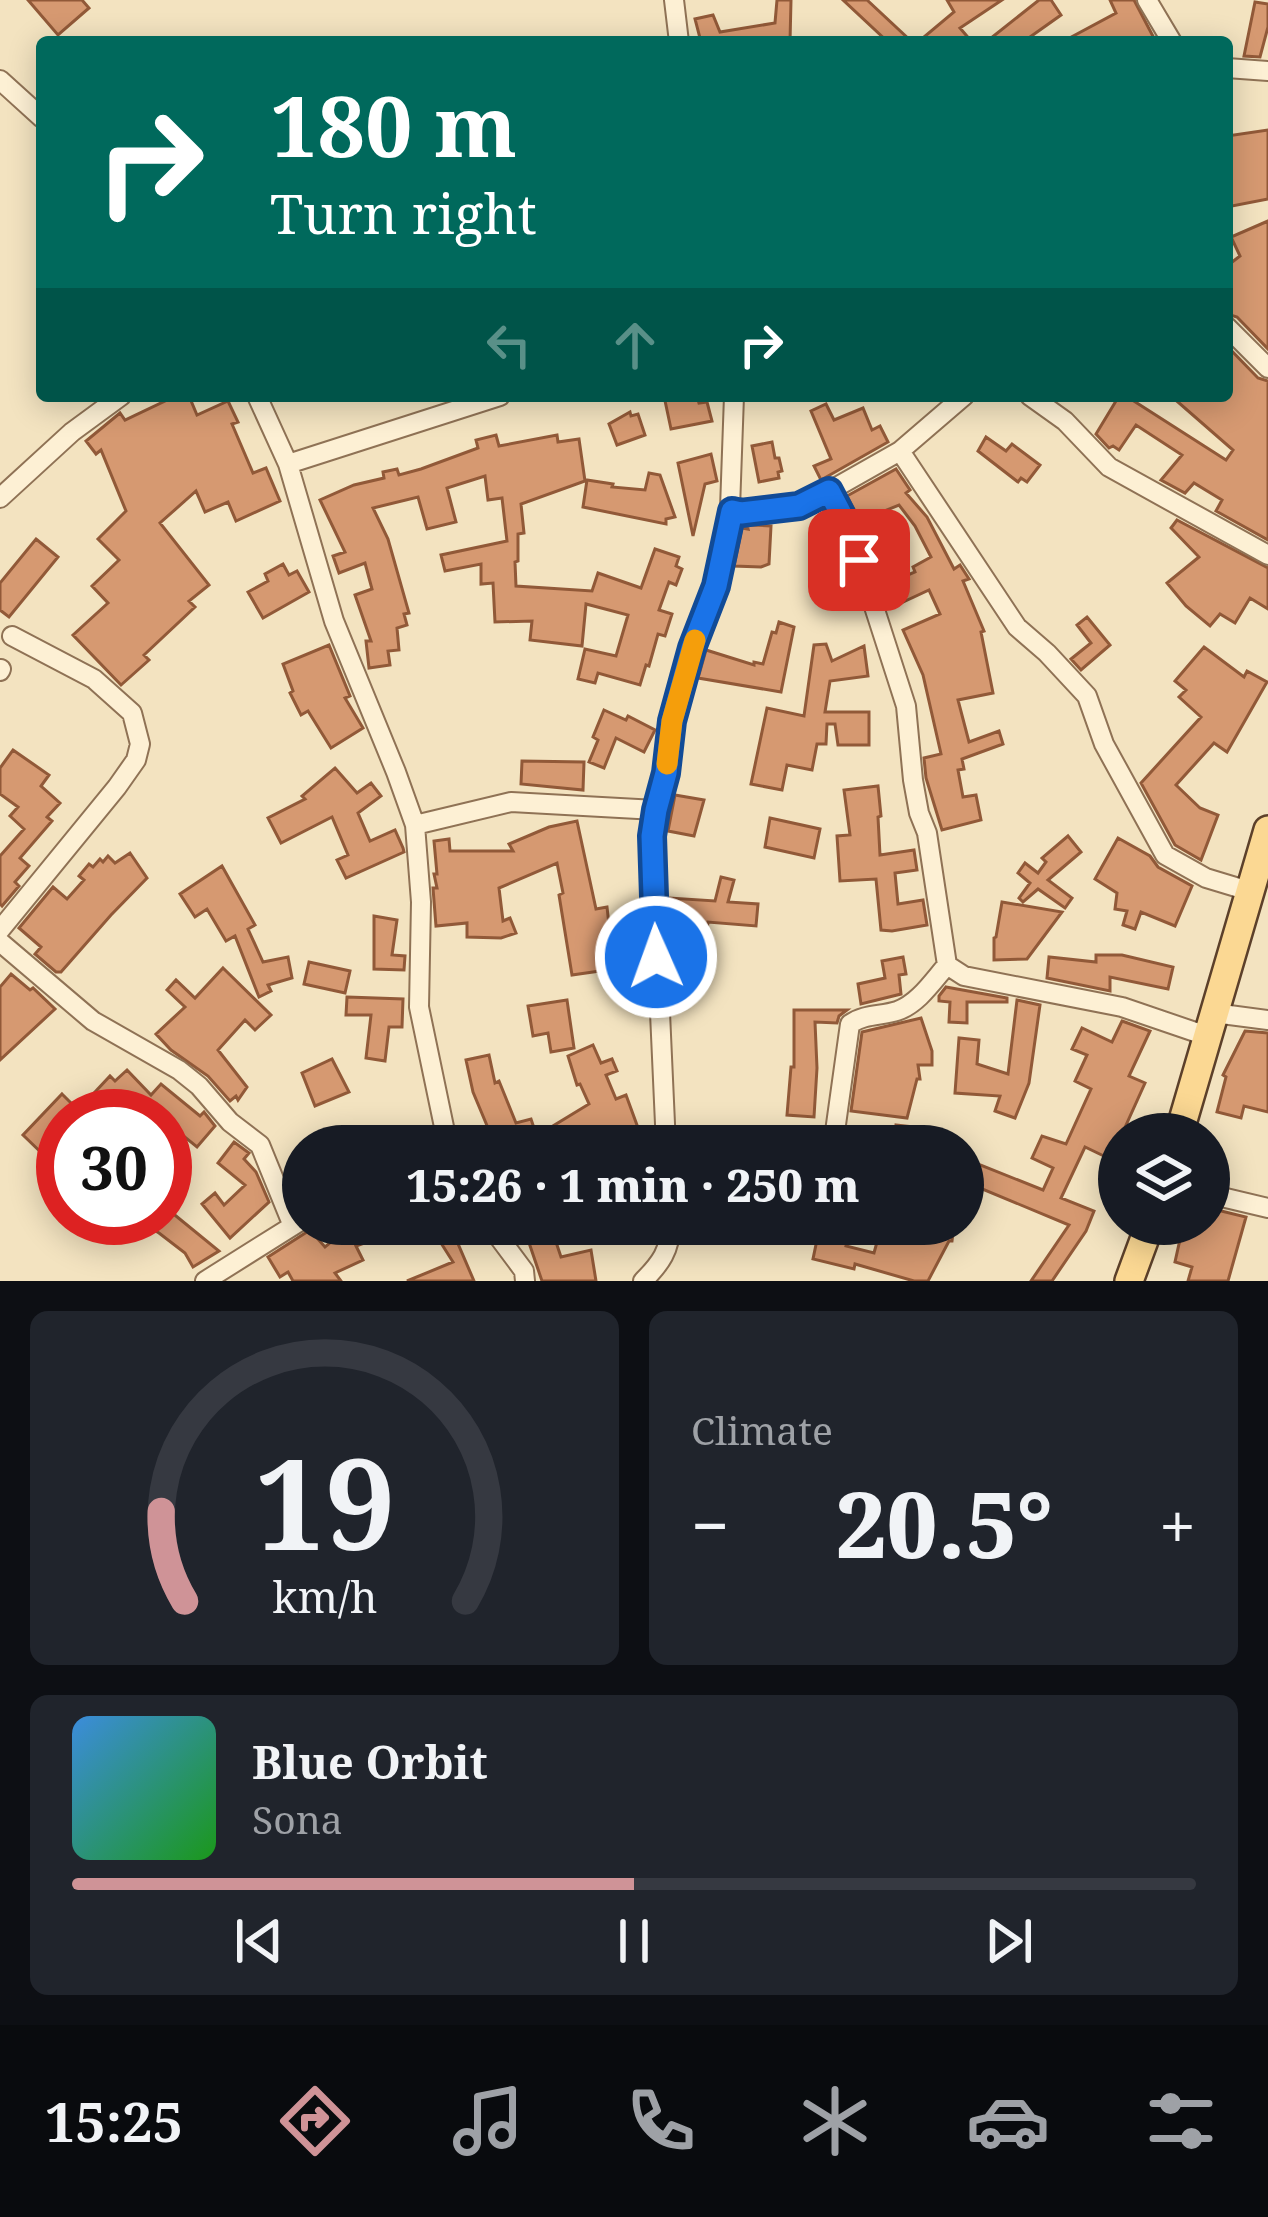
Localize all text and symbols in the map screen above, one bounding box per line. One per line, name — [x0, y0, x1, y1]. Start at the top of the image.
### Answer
text: 180 m — [270, 67, 517, 182]
icon: right — [72, 84, 228, 240]
text: Turn right — [270, 176, 537, 250]
icon: left — [476, 312, 542, 378]
icon: ahead — [602, 312, 668, 378]
icon: right — [728, 312, 794, 378]
pin — [808, 509, 910, 611]
icon: arrive — [826, 527, 892, 593]
position arrow — [593, 894, 719, 1020]
speed limit sign: 30 — [36, 1089, 192, 1245]
map controls — [1098, 1113, 1230, 1245]
button: layers — [1098, 1113, 1230, 1245]
text: 15:26 · 1 min · 250 m — [406, 1154, 860, 1215]
text: Climate — [691, 1403, 833, 1456]
text: 19 — [254, 1417, 395, 1587]
text: 20.5° — [836, 1462, 1053, 1584]
text: − — [691, 1479, 729, 1569]
text: + — [1159, 1479, 1196, 1569]
text: km/h — [272, 1567, 377, 1626]
text: Blue Orbit — [252, 1731, 488, 1792]
text: Sona — [252, 1792, 343, 1845]
icon: previous — [226, 1908, 292, 1974]
icon: pause — [601, 1908, 667, 1974]
icon: next — [976, 1908, 1042, 1974]
icon: directions — [273, 2079, 357, 2163]
icon: music — [446, 2079, 530, 2163]
icon: phone — [619, 2079, 703, 2163]
icon: climate — [793, 2079, 877, 2163]
icon: car — [966, 2079, 1050, 2163]
icon: filters — [1139, 2079, 1223, 2163]
text: 15:25 — [45, 2084, 183, 2158]

